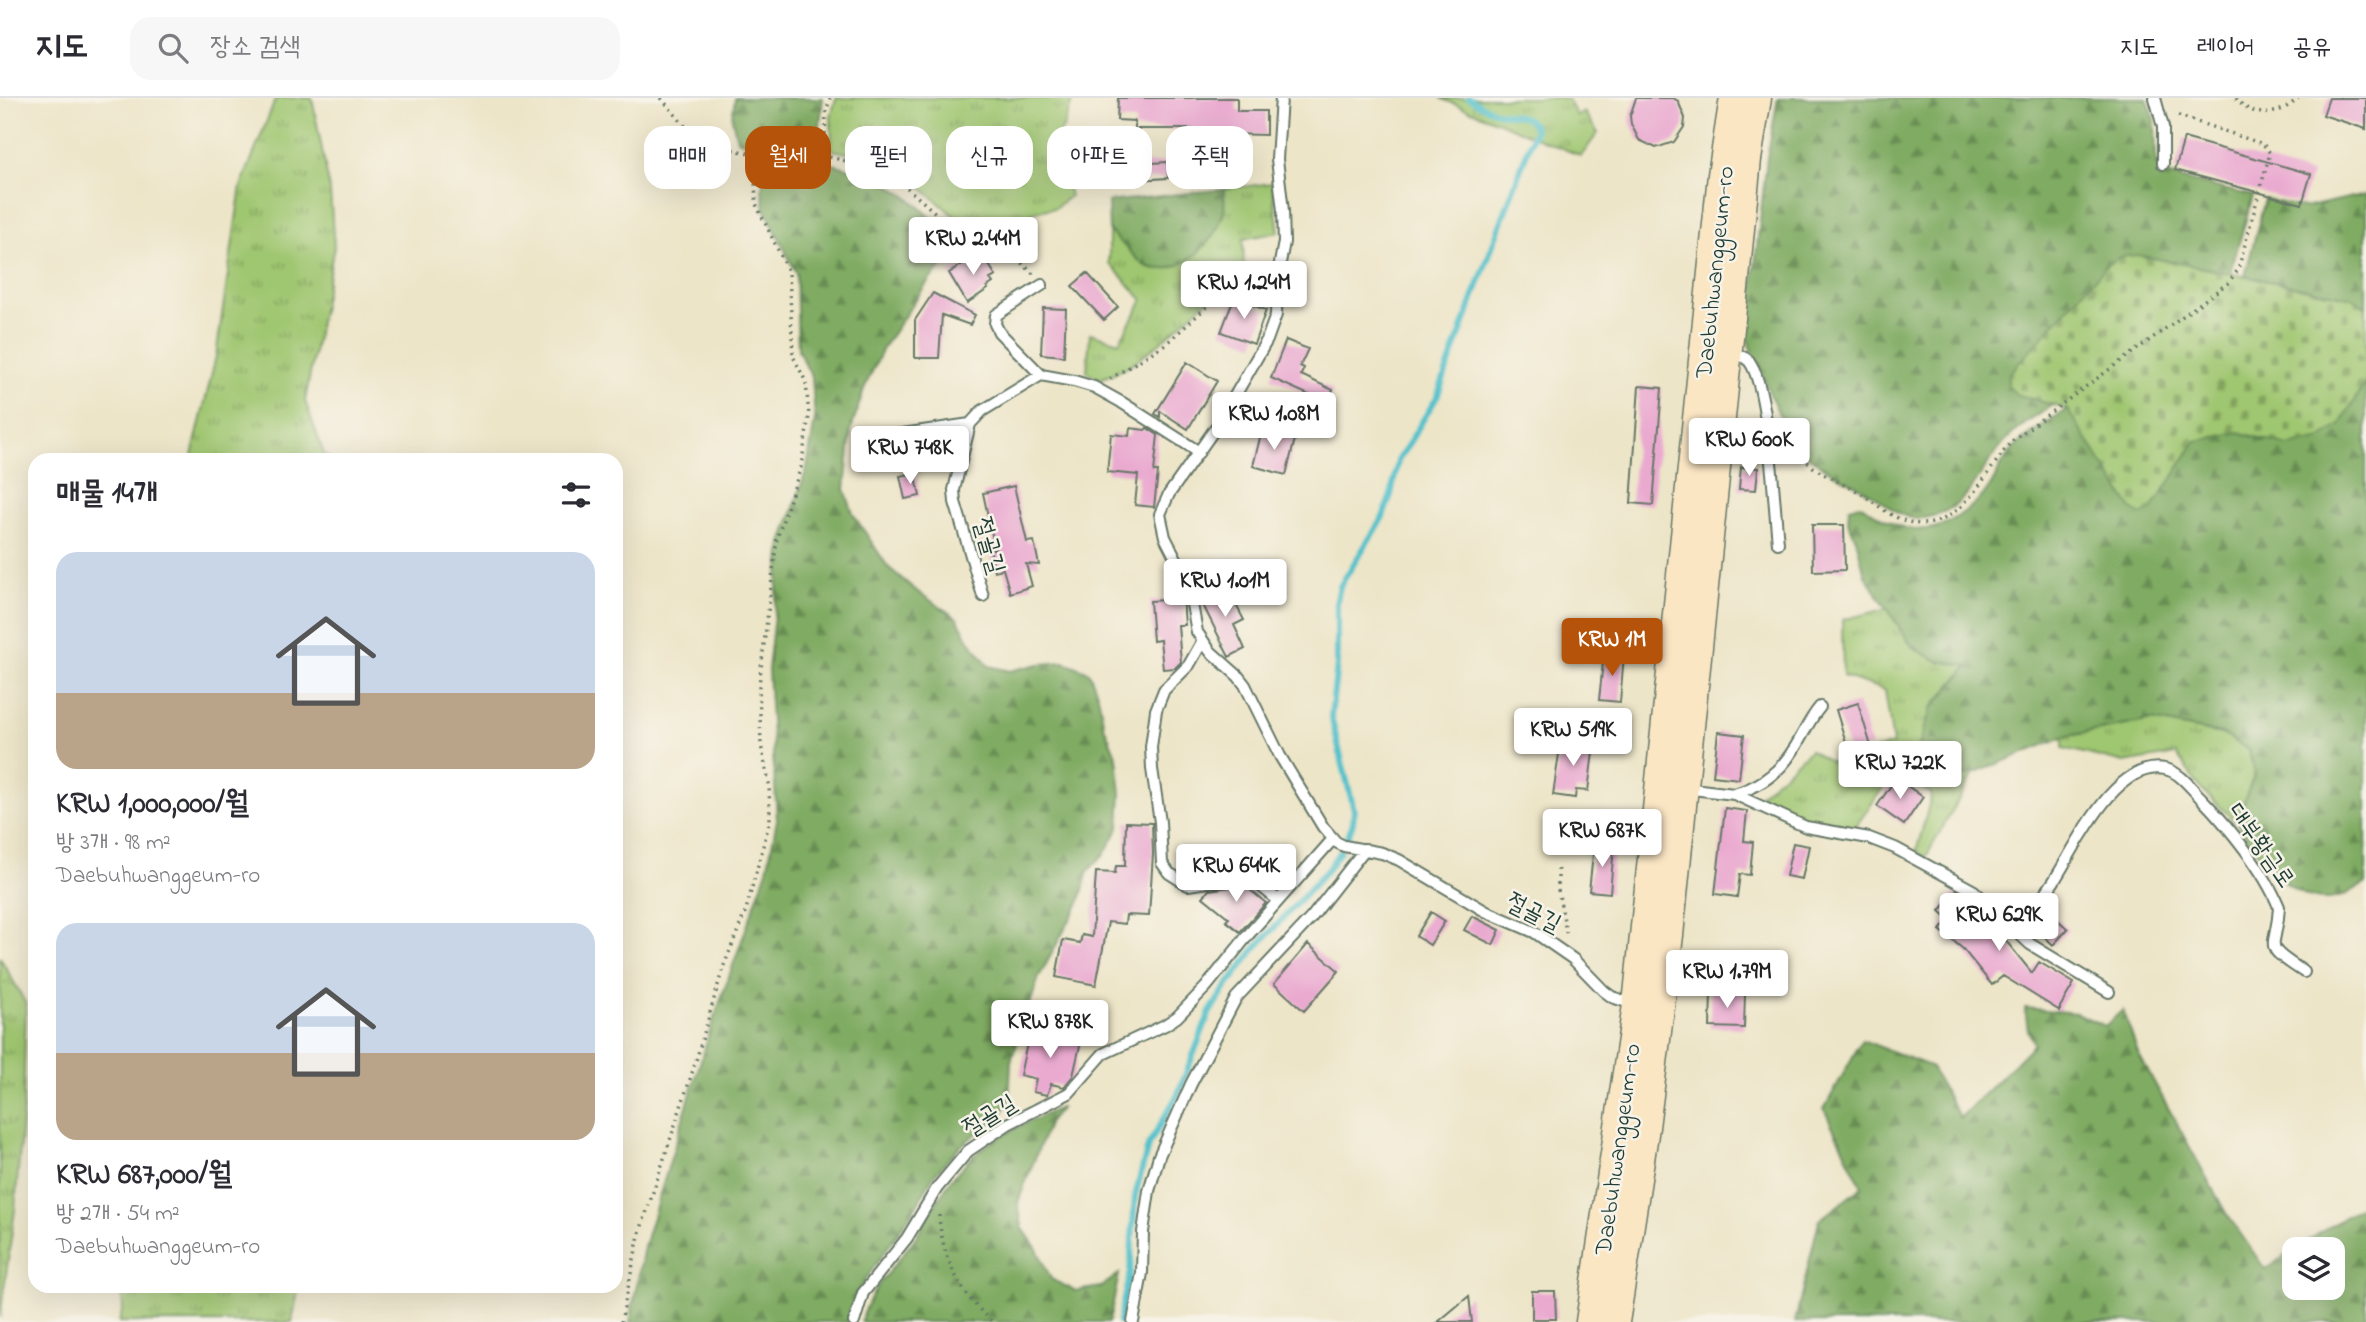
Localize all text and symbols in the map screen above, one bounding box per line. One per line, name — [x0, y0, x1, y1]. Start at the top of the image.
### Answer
search box — [130, 17, 620, 80]
text: 지도 — [35, 24, 88, 72]
icon: search — [154, 29, 192, 67]
text: 장소 검색 — [210, 29, 300, 67]
text: 지도 — [2120, 31, 2158, 66]
text: 레이어 — [2196, 31, 2254, 66]
text: 공유 — [2292, 31, 2331, 66]
chip: 매매 — [644, 126, 731, 189]
chip: 월세 — [745, 126, 831, 189]
chip: 필터 — [845, 126, 932, 189]
chip: 신규 — [946, 126, 1033, 189]
chip: 아파트 — [1047, 126, 1152, 189]
chip: 주택 — [1166, 126, 1253, 189]
street label: Daebuhwanggeum-ro — [1688, 164, 1745, 381]
pin: KRW 2.44M — [893, 218, 1053, 277]
text: KRW 2.44M — [925, 223, 1021, 256]
pin: KRW 1.24M — [1164, 262, 1324, 321]
text: KRW 1.24M — [1197, 267, 1291, 300]
pin: KRW 1.08M — [1194, 392, 1354, 452]
text: KRW 1.08M — [1228, 398, 1320, 431]
pin: KRW 600K — [1677, 418, 1821, 478]
text: KRW 600K — [1705, 424, 1793, 457]
pin: KRW 748K — [838, 426, 982, 486]
text: KRW 748K — [867, 432, 953, 465]
text: 매물 14개 — [56, 473, 158, 517]
icon: filters — [557, 476, 595, 514]
street label: 절골길 — [963, 513, 1012, 578]
pin: KRW 1.01M — [1145, 560, 1305, 619]
text: KRW 1.01M — [1180, 565, 1270, 598]
icon: home — [263, 598, 389, 724]
pin: KRW 1M — [1555, 618, 1669, 678]
text: KRW 1M — [1578, 624, 1646, 657]
pin: KRW 519K — [1501, 708, 1645, 768]
text: KRW 519K — [1530, 714, 1616, 747]
pin: KRW 722K — [1828, 742, 1972, 801]
text: KRW 722K — [1855, 747, 1945, 780]
text: KRW 1,000,000/월 — [56, 783, 249, 827]
street label: 대부황금로 — [2218, 797, 2302, 896]
pin: KRW 687K — [1530, 810, 1674, 869]
text: KRW 687K — [1559, 815, 1645, 848]
text: 방 3개 · 98 m² — [56, 827, 171, 860]
pin: KRW 644K — [1164, 844, 1308, 904]
text: KRW 644K — [1192, 850, 1280, 883]
text: Daebuhwanggeum-ro — [56, 860, 260, 893]
street label: 절골길 — [1499, 885, 1567, 943]
pin: KRW 629K — [1927, 894, 2071, 953]
text: KRW 629K — [1955, 899, 2043, 932]
pin: KRW 1.79M — [1647, 950, 1807, 1010]
text: KRW 1.79M — [1682, 956, 1772, 989]
icon: home — [263, 969, 389, 1095]
pin: KRW 878K — [978, 1000, 1122, 1060]
text: KRW 878K — [1007, 1006, 1093, 1039]
street label: Daebuhwanggeum-ro — [1587, 1041, 1652, 1258]
street label: 절골길 — [956, 1087, 1024, 1147]
text: KRW 687,000/월 — [56, 1154, 232, 1198]
text: 방 2개 · 54 m² — [56, 1198, 180, 1231]
text: Daebuhwanggeum-ro — [56, 1231, 260, 1264]
map controls — [2282, 1237, 2345, 1300]
button: layers — [2282, 1237, 2345, 1300]

